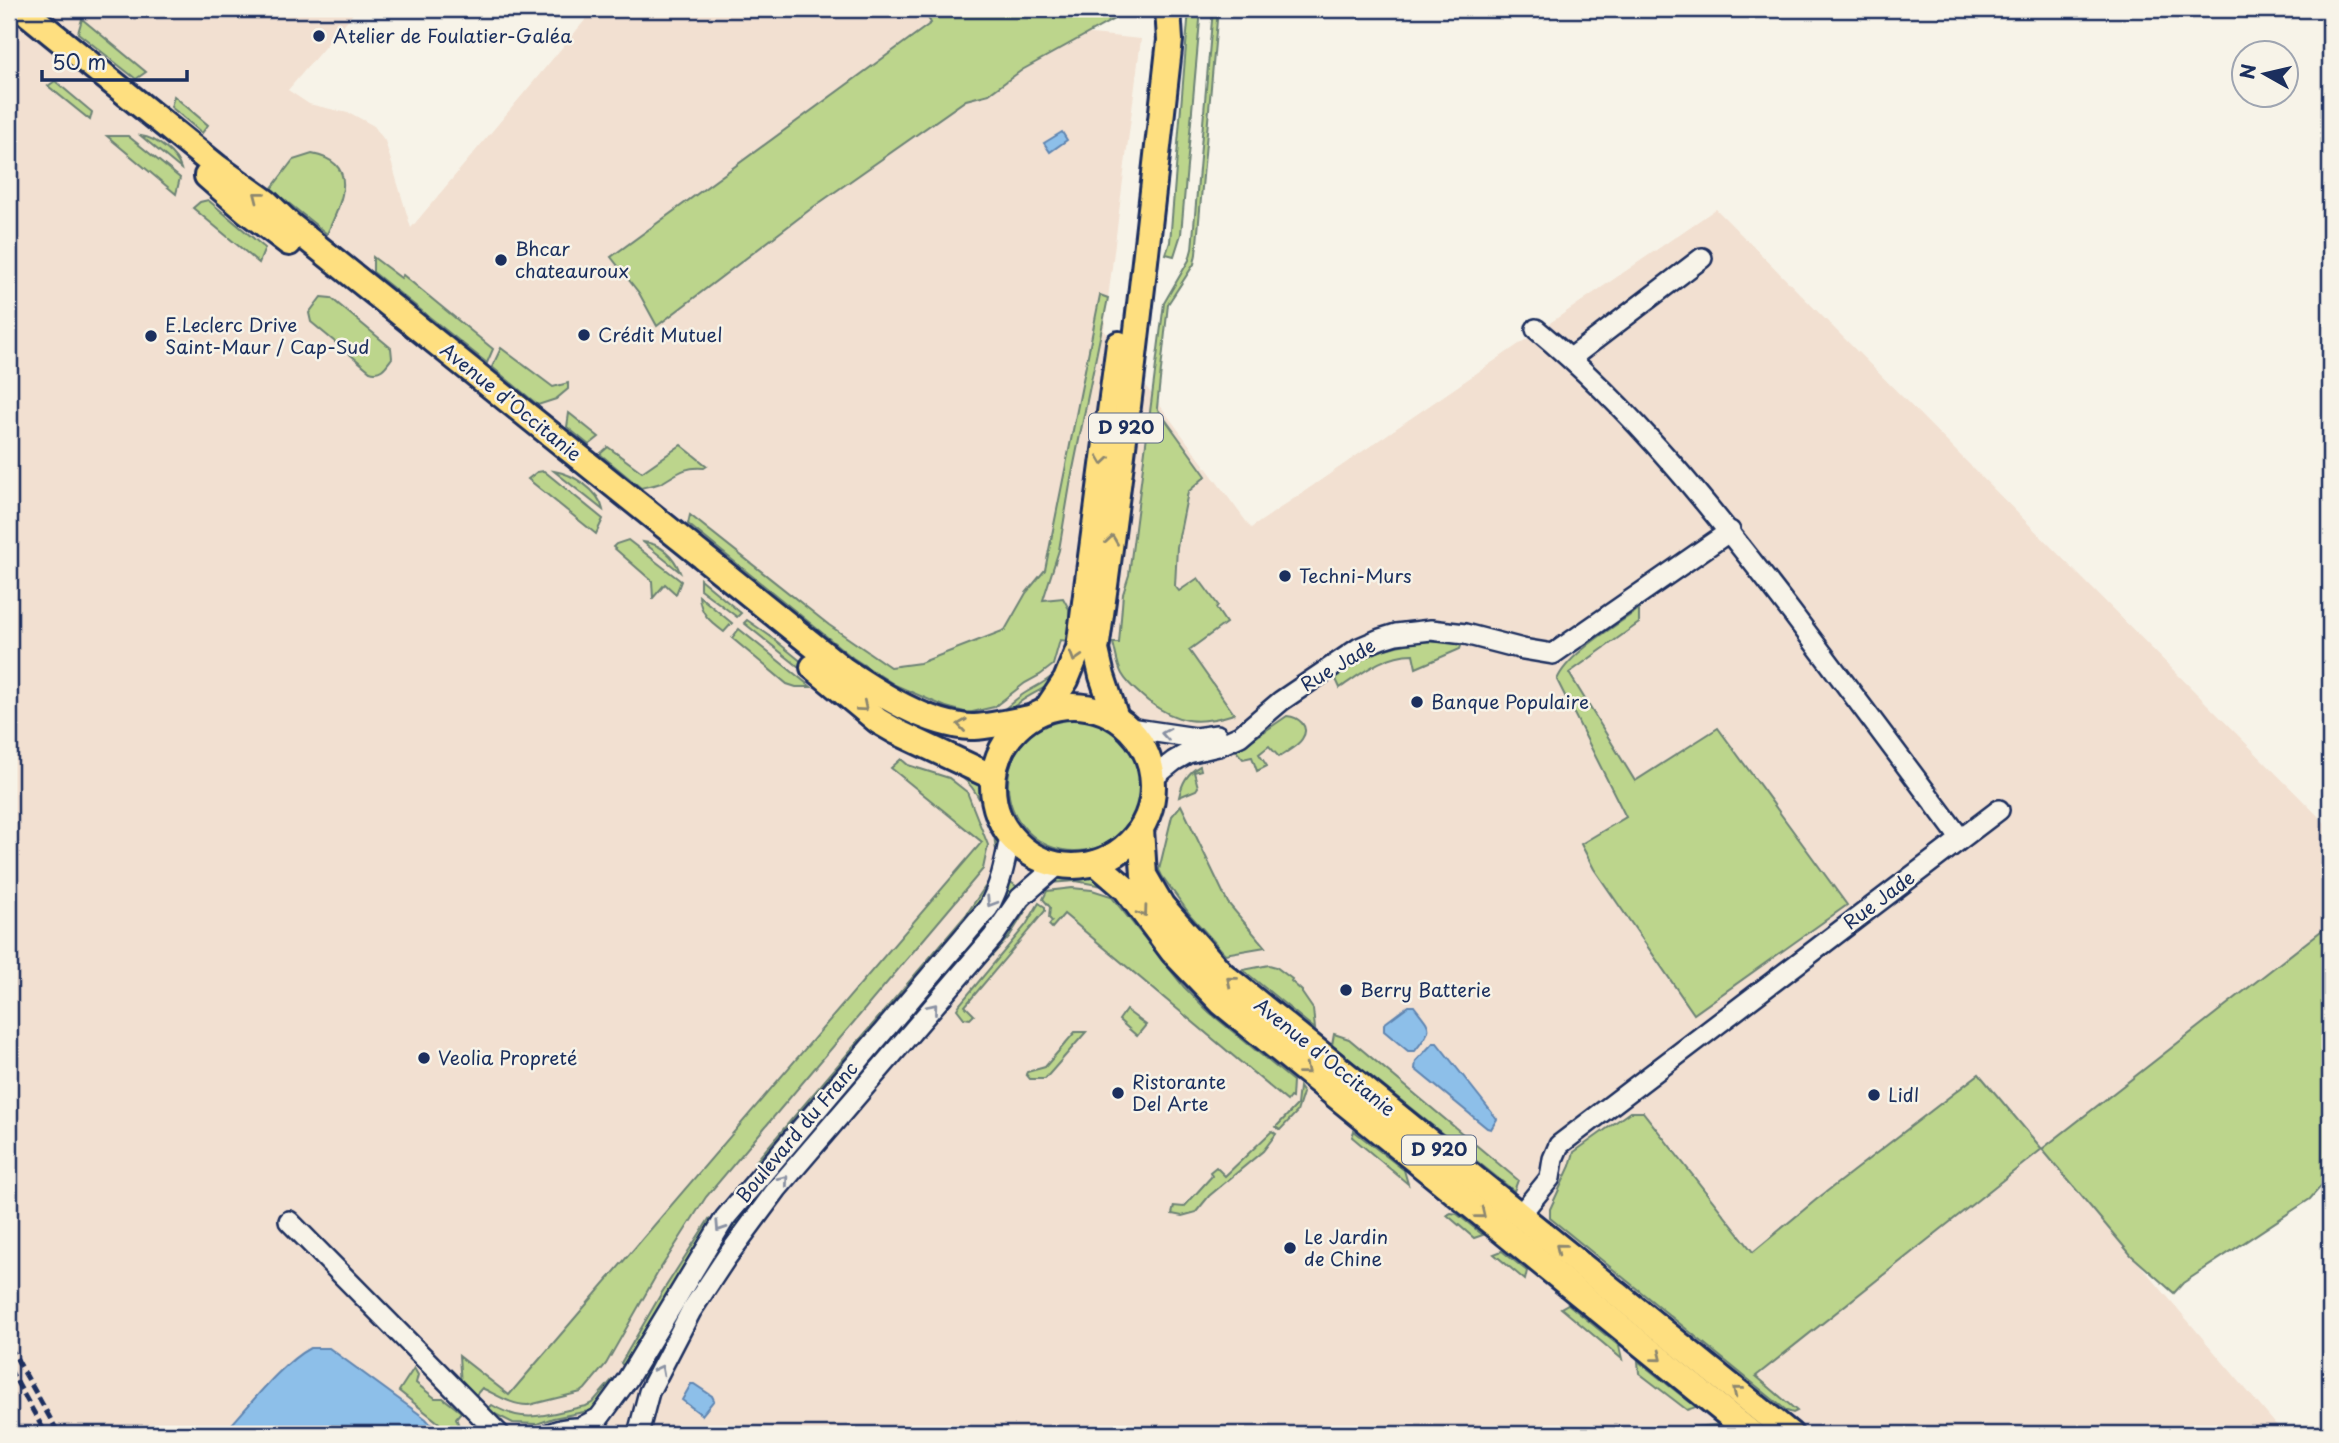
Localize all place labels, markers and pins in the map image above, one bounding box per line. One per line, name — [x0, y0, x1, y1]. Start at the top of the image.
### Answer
place label: Atelier de Foulatier-Galéa — [333, 21, 572, 49]
marker: Atelier de Foulatier-Galéa — [311, 28, 327, 44]
place label: Bhcar chateauroux — [515, 234, 629, 284]
marker: Bhcar chateauroux — [493, 252, 509, 268]
place label: E.Leclerc Drive Saint-Maur / Cap-Sud — [165, 310, 370, 360]
place label: Crédit Mutuel — [598, 320, 722, 348]
marker: Crédit Mutuel — [576, 327, 592, 343]
marker: E.Leclerc Drive Saint-Maur / Cap-Sud — [143, 328, 159, 344]
place label: Techni-Murs — [1299, 561, 1412, 589]
marker: Techni-Murs — [1277, 568, 1293, 584]
place label: Banque Populaire — [1431, 687, 1589, 715]
marker: Banque Populaire — [1409, 694, 1425, 710]
place label: Berry Batterie — [1360, 975, 1491, 1003]
marker: Berry Batterie — [1338, 982, 1354, 998]
place label: Veolia Propreté — [438, 1043, 577, 1071]
marker: Veolia Propreté — [416, 1050, 432, 1066]
place label: Ristorante Del Arte — [1132, 1067, 1226, 1117]
place label: Lidl — [1888, 1080, 1919, 1108]
marker: Ristorante Del Arte — [1110, 1085, 1126, 1101]
marker: Lidl — [1866, 1087, 1882, 1103]
place label: Le Jardin de Chine — [1304, 1222, 1388, 1272]
marker: Le Jardin de Chine — [1282, 1240, 1298, 1256]

